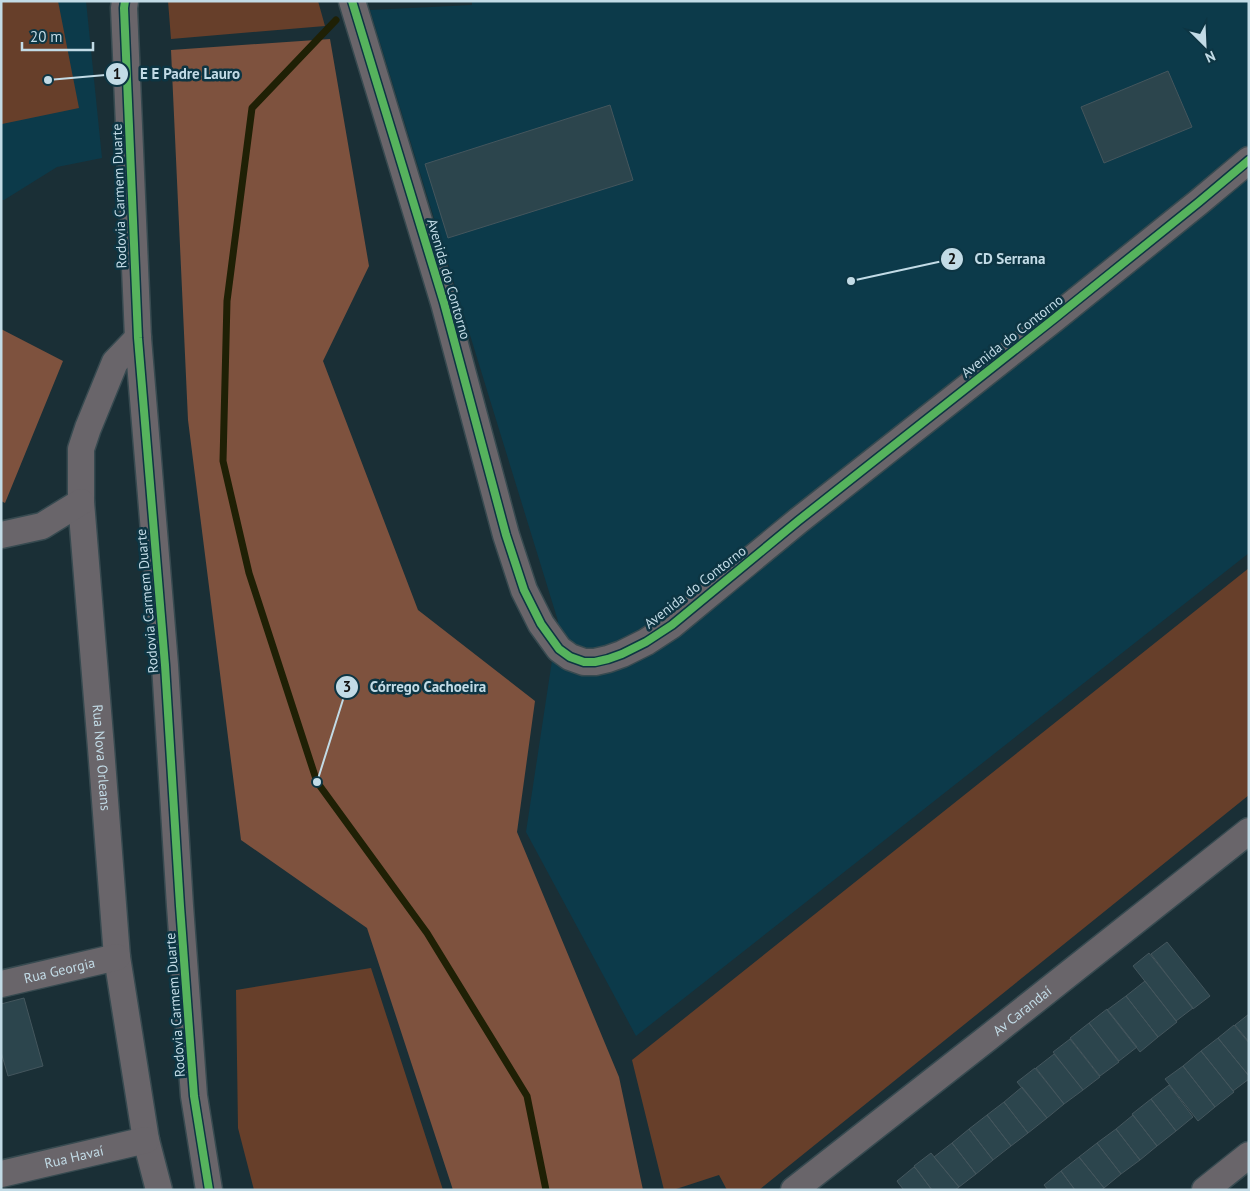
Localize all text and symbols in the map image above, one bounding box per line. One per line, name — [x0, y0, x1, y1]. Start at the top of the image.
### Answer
scale bar — [22, 20, 94, 52]
north arrow — [1180, 20, 1230, 70]
text: 20 m — [30, 27, 63, 46]
text: N — [1202, 47, 1218, 67]
callout: E E Padre Lauro — [105, 59, 250, 89]
text: 1 — [113, 64, 121, 83]
text: E E Padre Lauro — [140, 64, 240, 83]
street label: Rodovia Carmem Duarte — [107, 123, 131, 269]
street label: Avenida do Contorno — [423, 217, 475, 341]
callout: CD Serrana — [940, 244, 1056, 274]
text: 2 — [948, 249, 956, 268]
text: CD Serrana — [975, 249, 1045, 268]
street label: Avenida do Contorno — [957, 291, 1067, 381]
street label: Rodovia Carmem Duarte — [132, 528, 162, 674]
street label: Avenida do Contorno — [640, 542, 750, 632]
callout: Córrego Cachoeira — [335, 672, 496, 702]
text: 3 — [343, 677, 351, 696]
text: Córrego Cachoeira — [370, 677, 486, 696]
street label: Rua Nova Orleans — [88, 704, 115, 811]
street label: Rodovia Carmem Duarte — [161, 932, 189, 1078]
street label: Rua Georgia — [22, 953, 97, 987]
street label: Av Carandaí — [989, 982, 1055, 1040]
street label: Rua Havaí — [43, 1141, 106, 1173]

